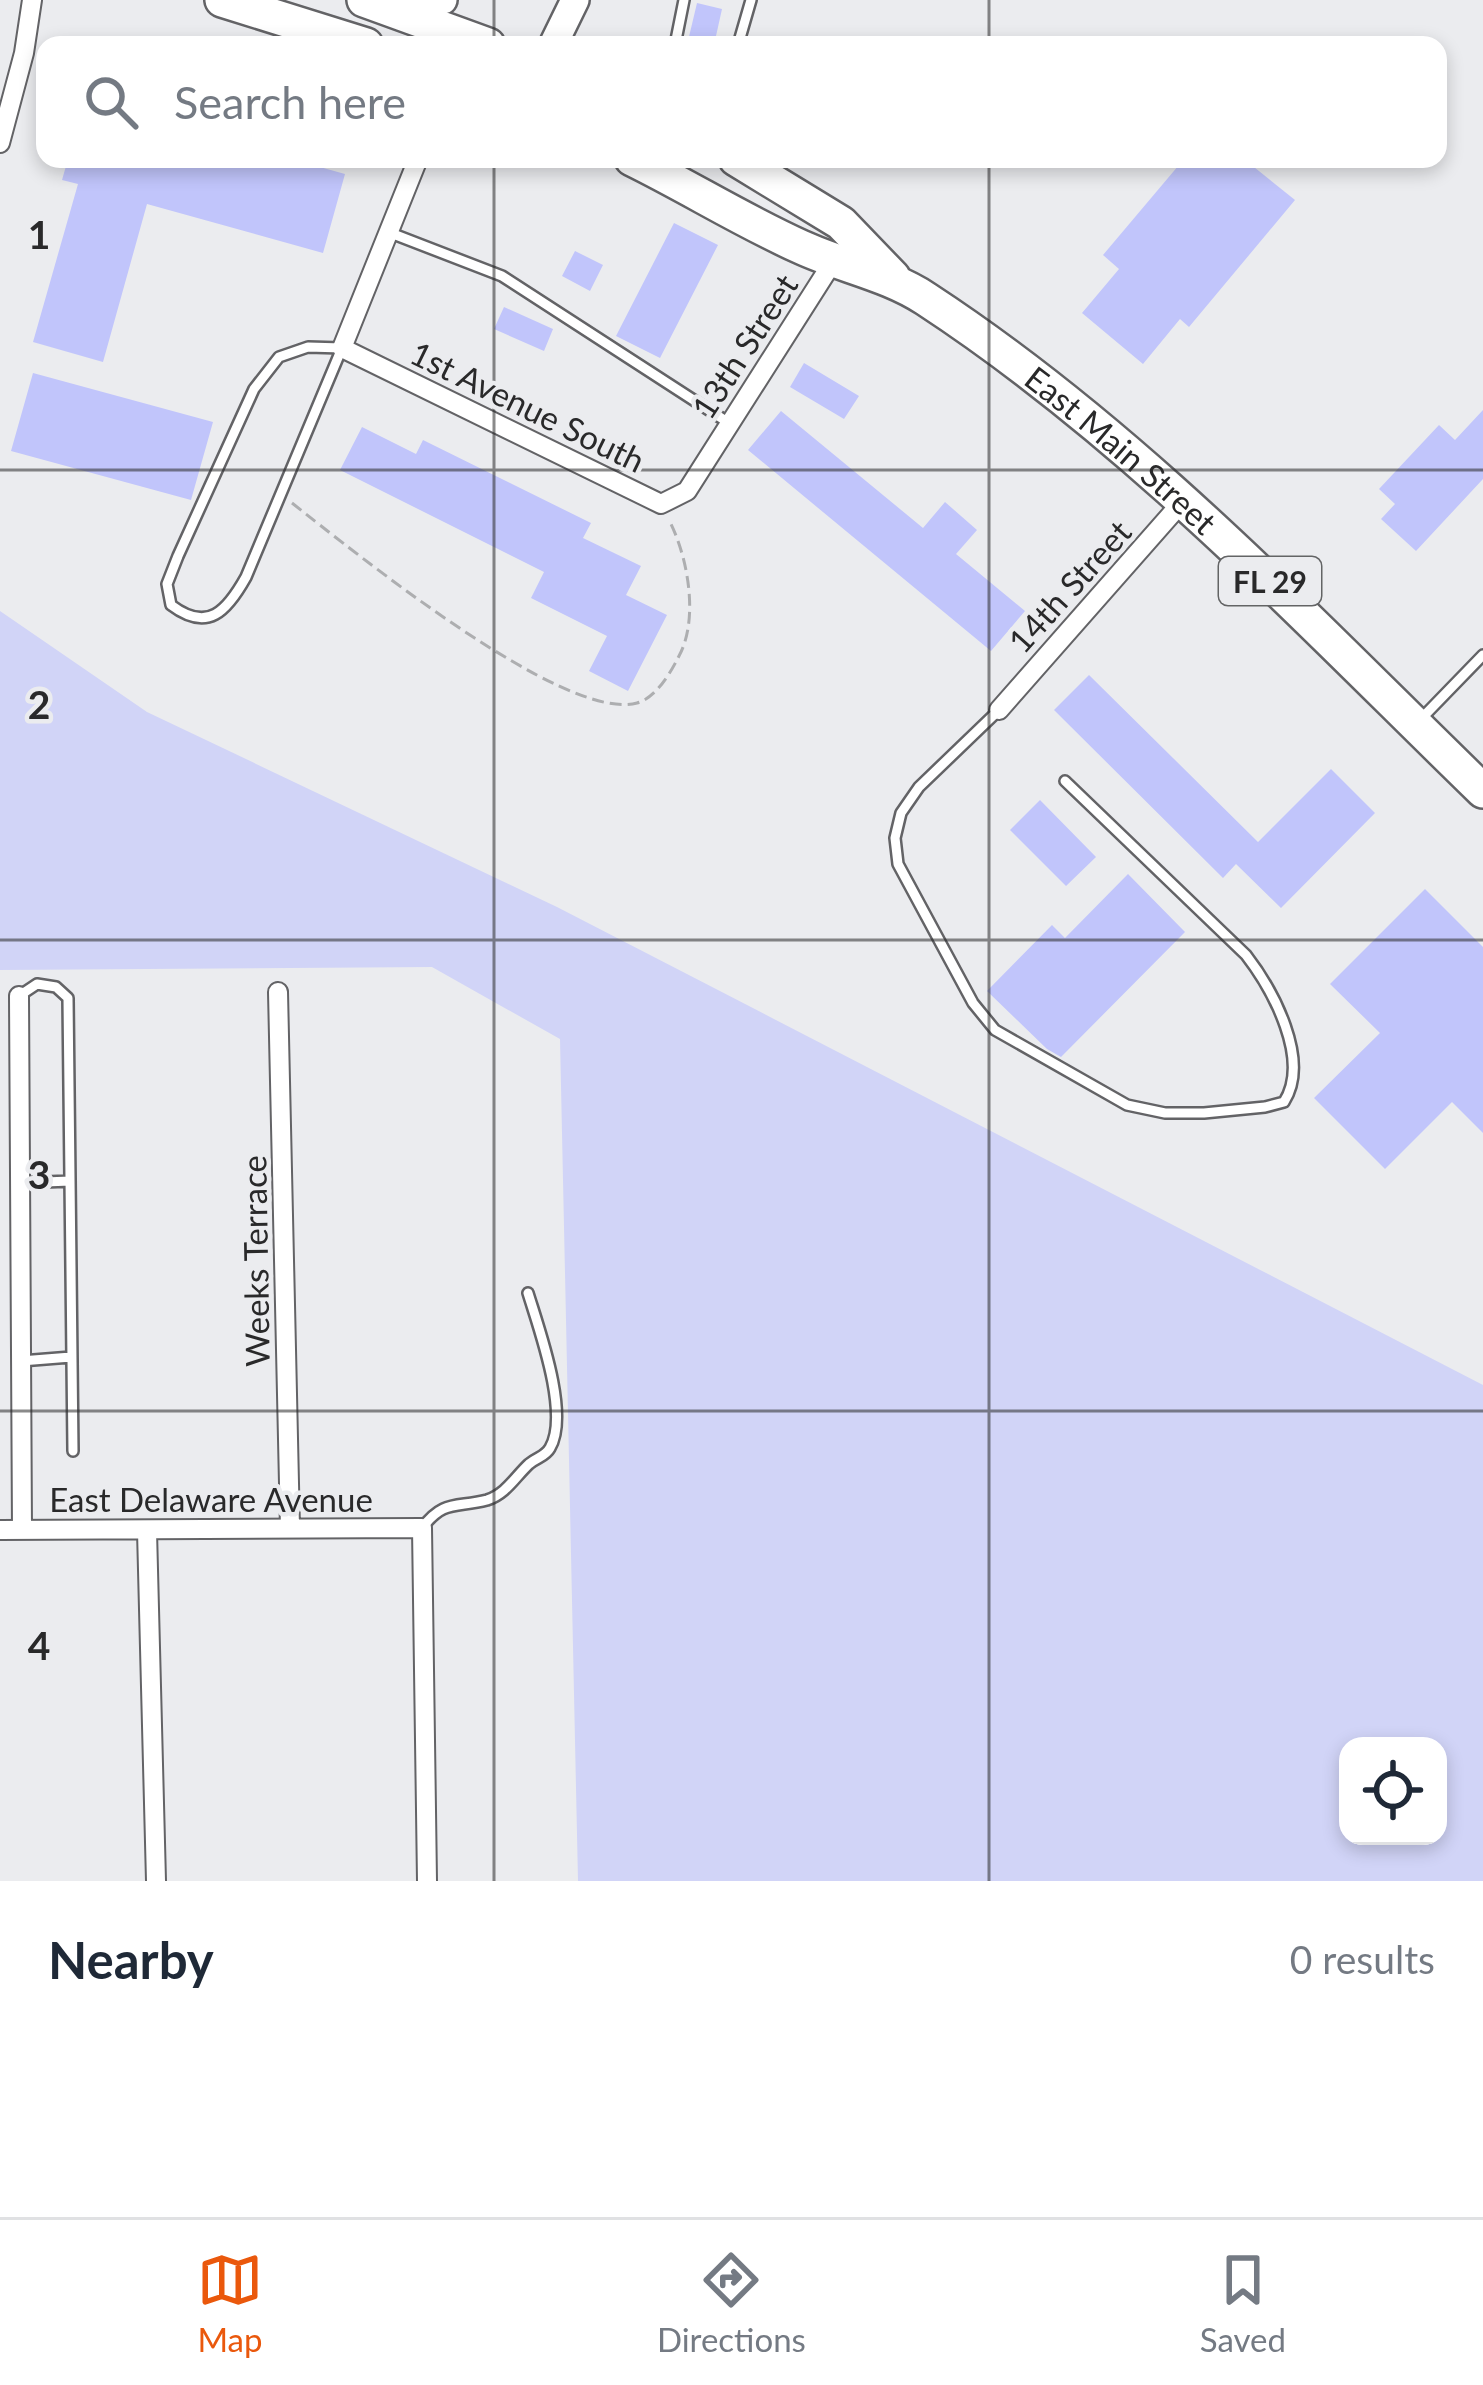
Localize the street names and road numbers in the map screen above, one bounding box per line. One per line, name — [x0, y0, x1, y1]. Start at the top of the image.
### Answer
street label: 13th Street — [683, 266, 805, 426]
street label: 1st Avenue South — [404, 332, 652, 480]
street label: East Main Street — [1018, 357, 1225, 542]
street label: 14th Street — [999, 512, 1139, 660]
road number: FL 29 — [1219, 557, 1321, 605]
street label: Weeks Terrace — [233, 1155, 277, 1367]
street label: East Delaware Avenue — [49, 1479, 373, 1519]

